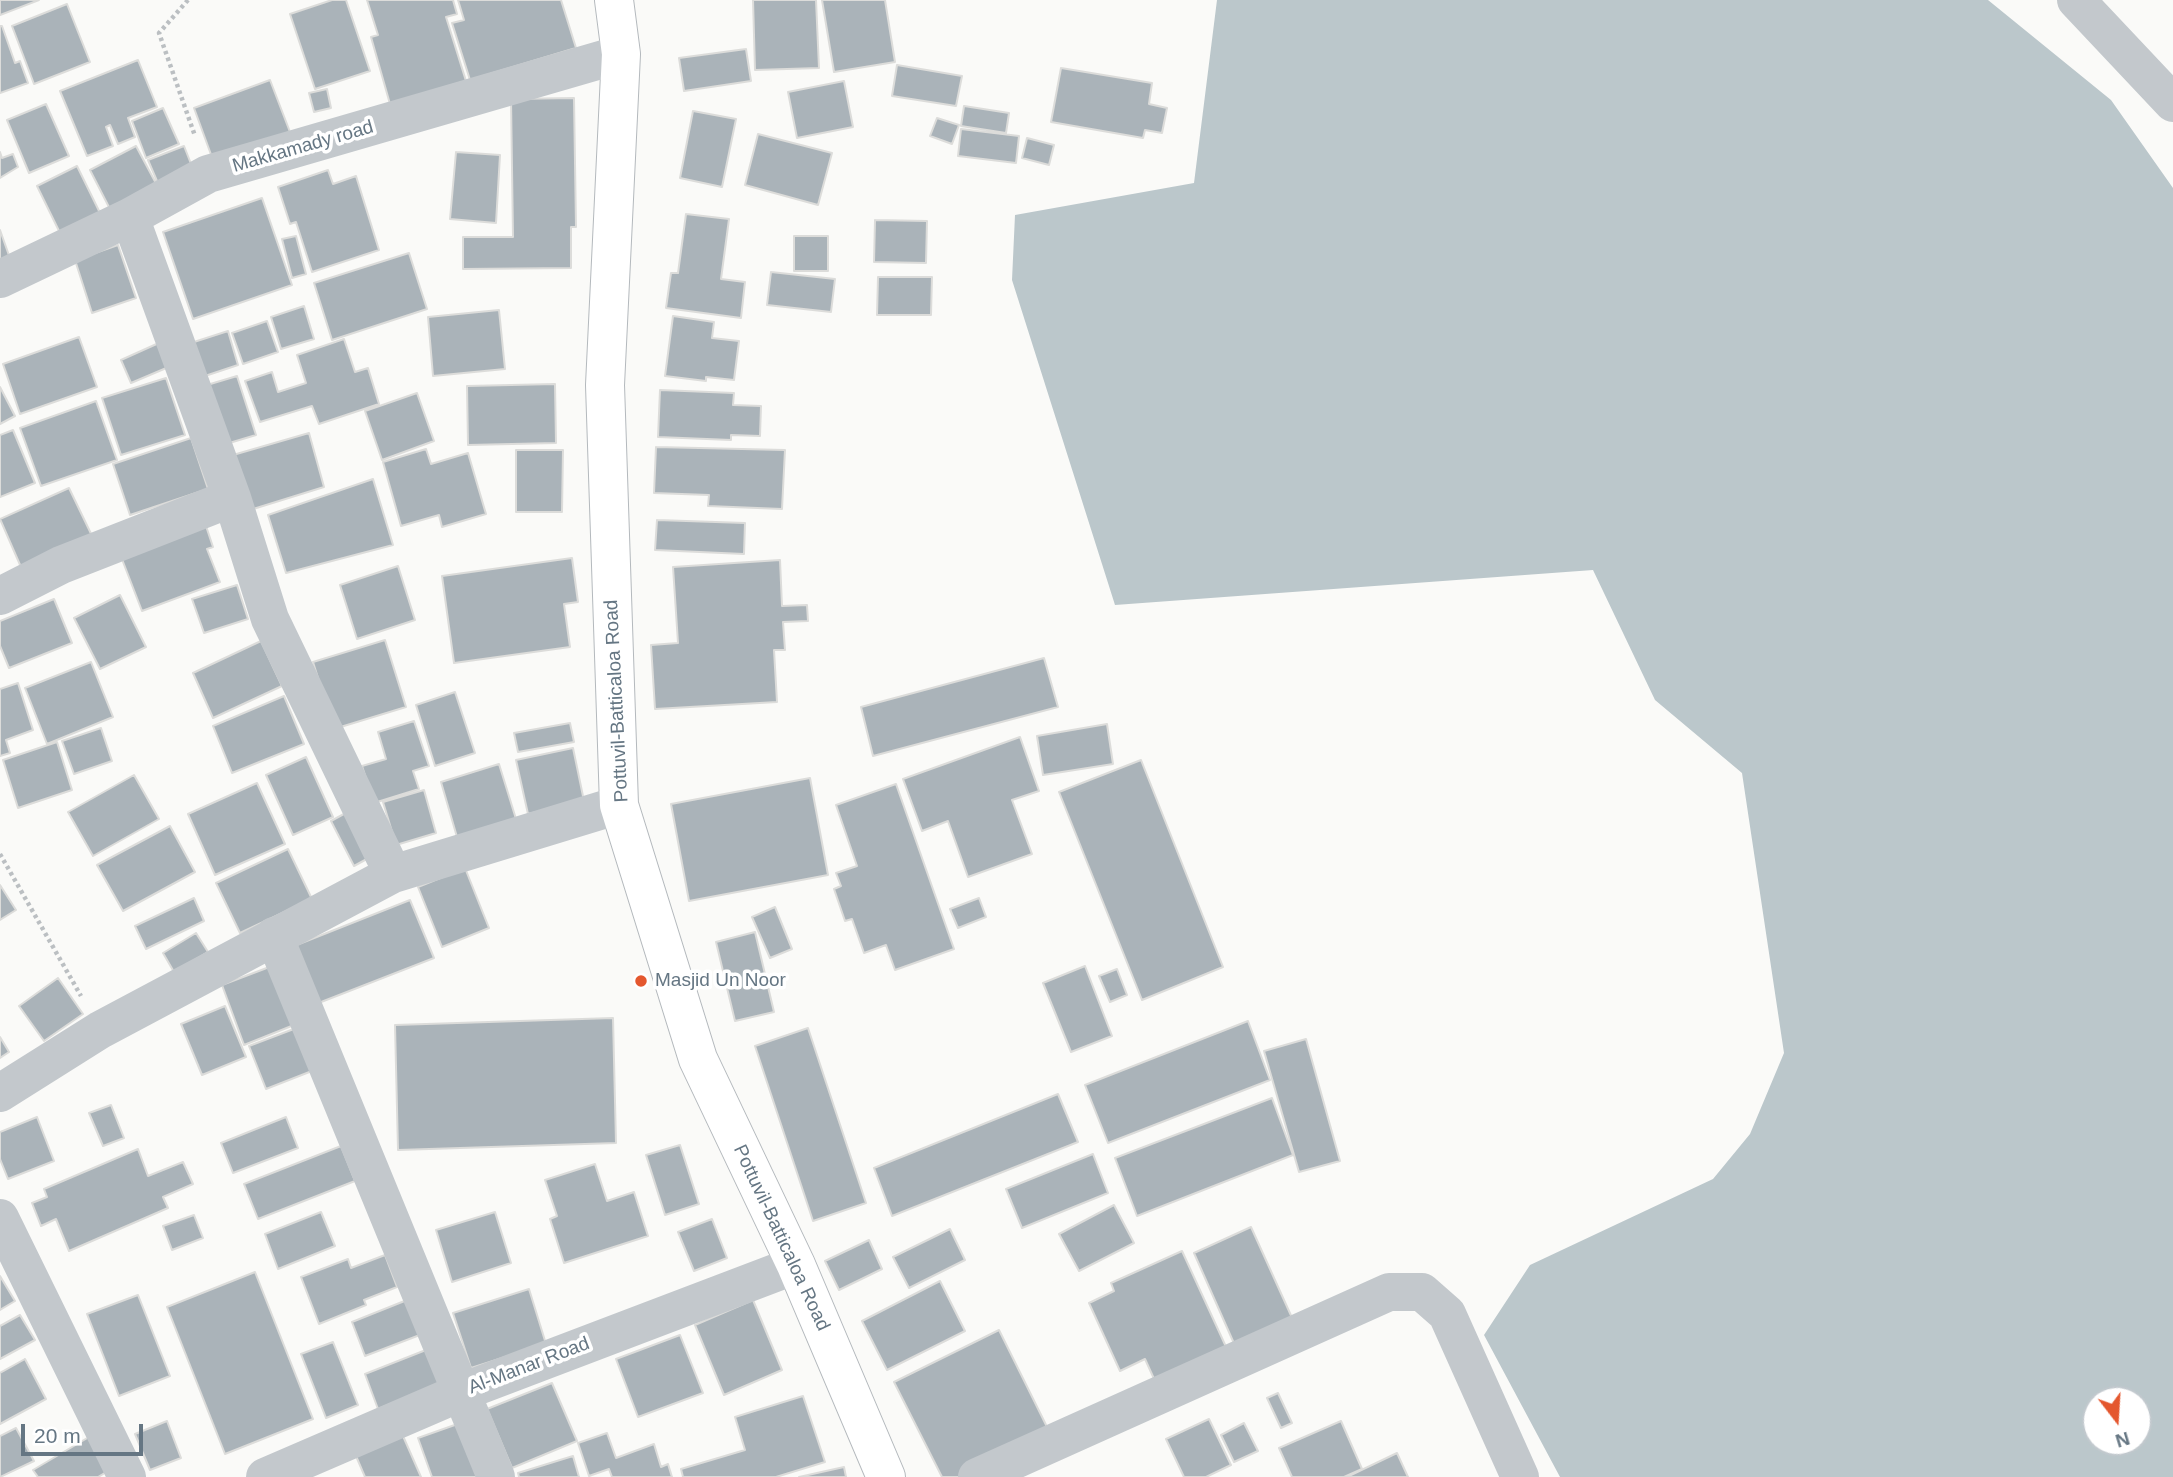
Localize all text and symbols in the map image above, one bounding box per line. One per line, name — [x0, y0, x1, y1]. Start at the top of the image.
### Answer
street label: Makkamady road — [230, 116, 376, 178]
street label: Pottuvil-Batticaloa Road — [600, 599, 634, 803]
place label: Masjid Un Noor — [655, 970, 786, 992]
marker: Masjid Un Noor — [633, 973, 649, 989]
street label: Pottuvil-Batticaloa Road — [728, 1141, 834, 1335]
street label: Al-Manar Road — [465, 1332, 593, 1400]
north arrow — [2082, 1386, 2152, 1456]
scale bar — [24, 1410, 147, 1454]
text: 20 m — [34, 1424, 81, 1447]
text: N — [2113, 1428, 2132, 1452]

